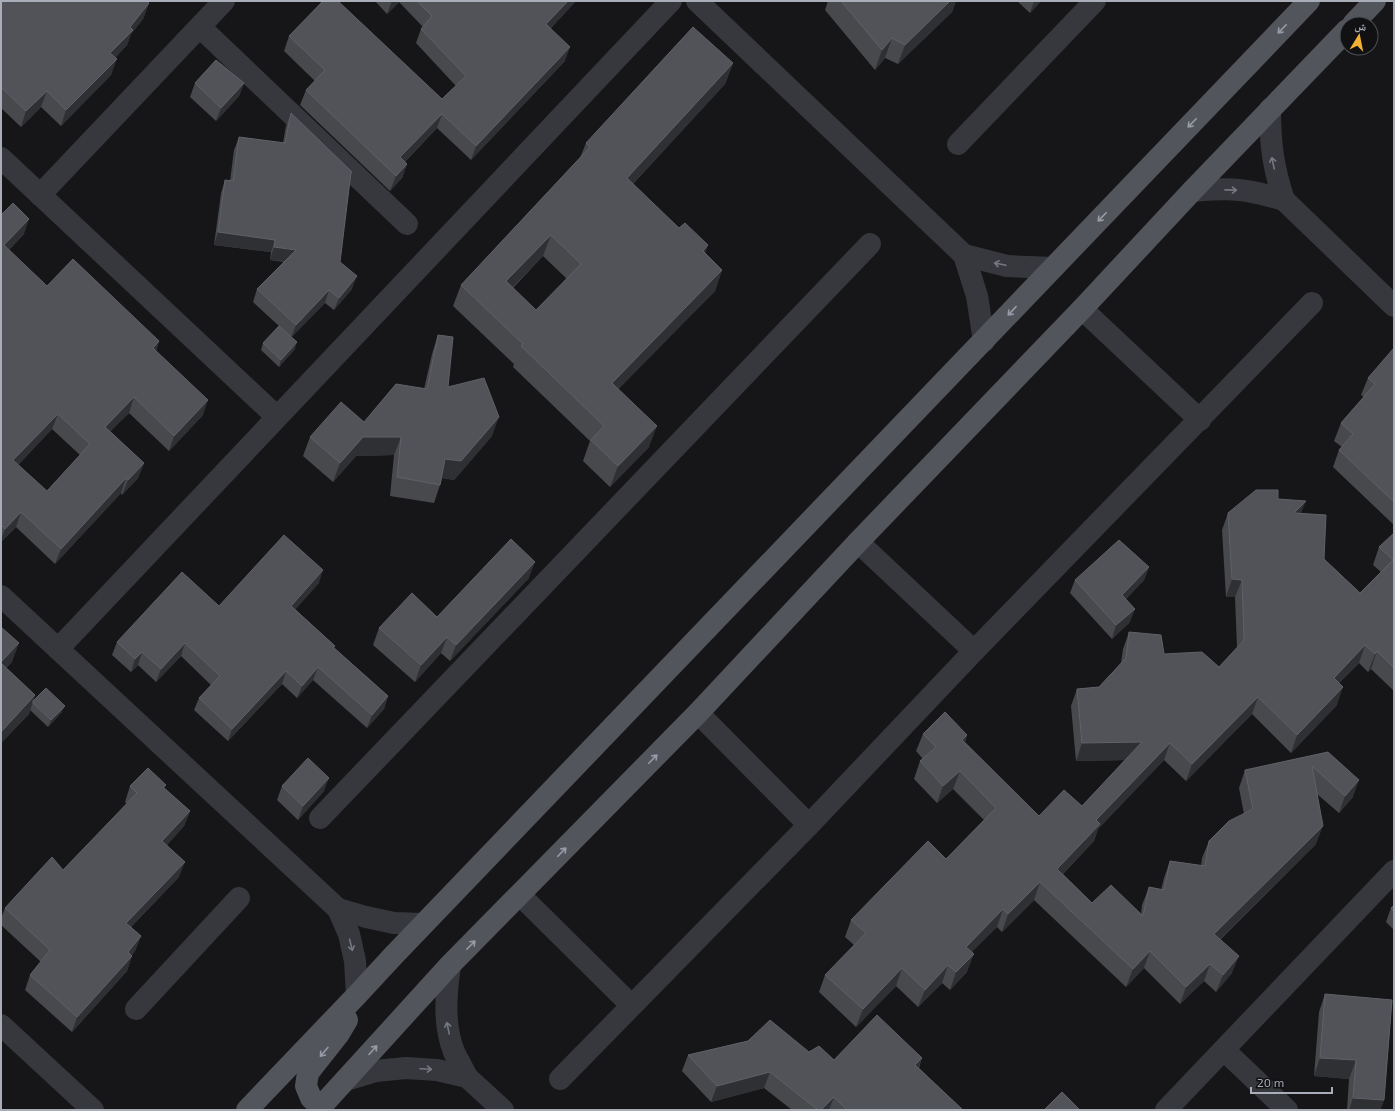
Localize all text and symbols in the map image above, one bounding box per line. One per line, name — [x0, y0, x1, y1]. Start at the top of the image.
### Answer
north arrow — [1339, 16, 1379, 56]
text: ش — [1354, 18, 1368, 35]
one-way arrow — [1277, 24, 1287, 34]
one-way arrow — [1187, 117, 1196, 128]
one-way arrow — [1269, 157, 1277, 170]
one-way arrow — [1224, 186, 1237, 193]
one-way arrow — [1097, 212, 1107, 222]
one-way arrow — [994, 259, 1007, 267]
one-way arrow — [1008, 306, 1017, 316]
one-way arrow — [648, 754, 658, 764]
one-way arrow — [557, 847, 567, 857]
one-way arrow — [348, 938, 356, 951]
one-way arrow — [466, 940, 476, 950]
one-way arrow — [444, 1021, 452, 1034]
one-way arrow — [368, 1045, 378, 1055]
one-way arrow — [320, 1047, 329, 1057]
one-way arrow — [419, 1066, 432, 1073]
scale bar — [1251, 1069, 1332, 1095]
text: 20 m — [1257, 1075, 1284, 1089]

